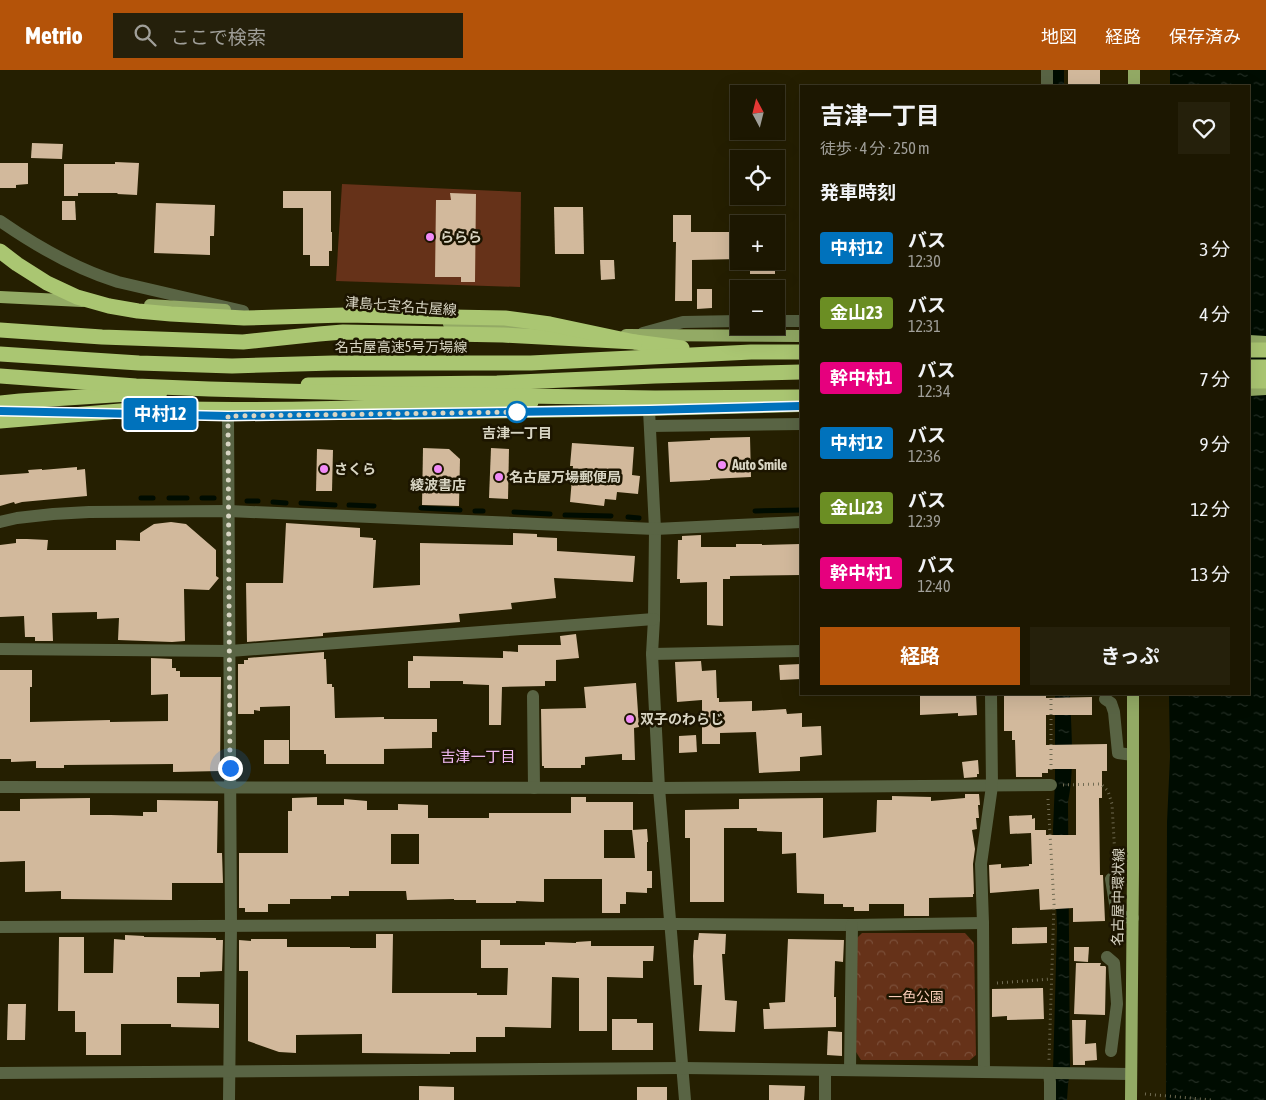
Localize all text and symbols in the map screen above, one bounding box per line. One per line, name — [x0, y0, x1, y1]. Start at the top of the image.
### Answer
search box — [113, 13, 463, 58]
icon: search — [131, 21, 159, 49]
text: Metrio — [25, 22, 83, 49]
text: ここで検索 — [171, 26, 266, 48]
text: 地図 — [1041, 26, 1077, 47]
text: 経路 — [1105, 26, 1141, 47]
text: 保存済み — [1169, 26, 1241, 47]
north arrow — [730, 85, 785, 140]
map controls — [730, 85, 785, 335]
text: 吉津一丁目 — [820, 102, 940, 129]
button: heart — [1178, 102, 1230, 154]
text: 徒歩 · 4 分 · 250 m — [820, 139, 930, 157]
button: locate — [730, 150, 785, 205]
text: 発車時刻 — [820, 181, 896, 203]
button: + — [730, 215, 785, 270]
place label: ららら — [440, 229, 482, 245]
text: バス — [908, 229, 946, 251]
marker: ららら — [424, 231, 436, 243]
text: 中村12 — [830, 237, 883, 258]
text: 3 分 — [1199, 238, 1230, 260]
text: 12:30 — [908, 252, 941, 270]
button: − — [730, 280, 785, 335]
street label: 津島七宝名古屋線 — [345, 294, 457, 318]
text: バス — [908, 294, 946, 316]
text: 金山23 — [830, 302, 883, 323]
text: 4 分 — [1199, 303, 1230, 325]
text: 12:31 — [908, 317, 941, 335]
street label: 名古屋高速5号万場線 — [335, 339, 467, 355]
text: バス — [917, 359, 955, 381]
text: 幹中村1 — [830, 367, 892, 388]
text: 7 分 — [1199, 368, 1230, 390]
text: 12:34 — [917, 382, 950, 400]
line badge: 中村12 — [125, 398, 195, 430]
marker: 吉津一丁目 — [506, 401, 528, 423]
text: 中村12 — [134, 403, 186, 424]
text: バス — [908, 424, 946, 446]
place label: 吉津一丁目 — [482, 425, 552, 441]
text: 中村12 — [830, 432, 883, 453]
text: 9 分 — [1199, 433, 1230, 455]
text: 12:36 — [908, 447, 941, 465]
place label: Auto Smile — [731, 457, 787, 473]
marker: Auto Smile — [716, 459, 728, 471]
place label: さくら — [334, 461, 376, 477]
marker: さくら — [318, 463, 330, 475]
marker: 綾波書店 — [432, 463, 444, 475]
place label: 名古屋万場郵便局 — [509, 469, 621, 485]
marker: 名古屋万場郵便局 — [493, 471, 505, 483]
place label: 綾波書店 — [410, 477, 466, 493]
text: バス — [908, 489, 946, 511]
text: 金山23 — [830, 497, 883, 518]
text: 12 分 — [1191, 498, 1230, 520]
text: 12:39 — [908, 512, 941, 530]
text: バス — [917, 554, 955, 576]
text: 幹中村1 — [830, 562, 892, 583]
text: 13 分 — [1191, 563, 1230, 585]
text: 12:40 — [917, 577, 950, 595]
button: 経路 — [820, 627, 1020, 685]
button: きっぷ — [1030, 627, 1230, 685]
place label: 双子のわらじ — [640, 711, 724, 727]
marker: 双子のわらじ — [624, 713, 636, 725]
district label: 吉津一丁目 — [440, 748, 516, 765]
your location — [218, 756, 243, 781]
street label: 名古屋中環状線 — [1109, 848, 1127, 946]
park label: 一色公園 — [888, 989, 944, 1005]

